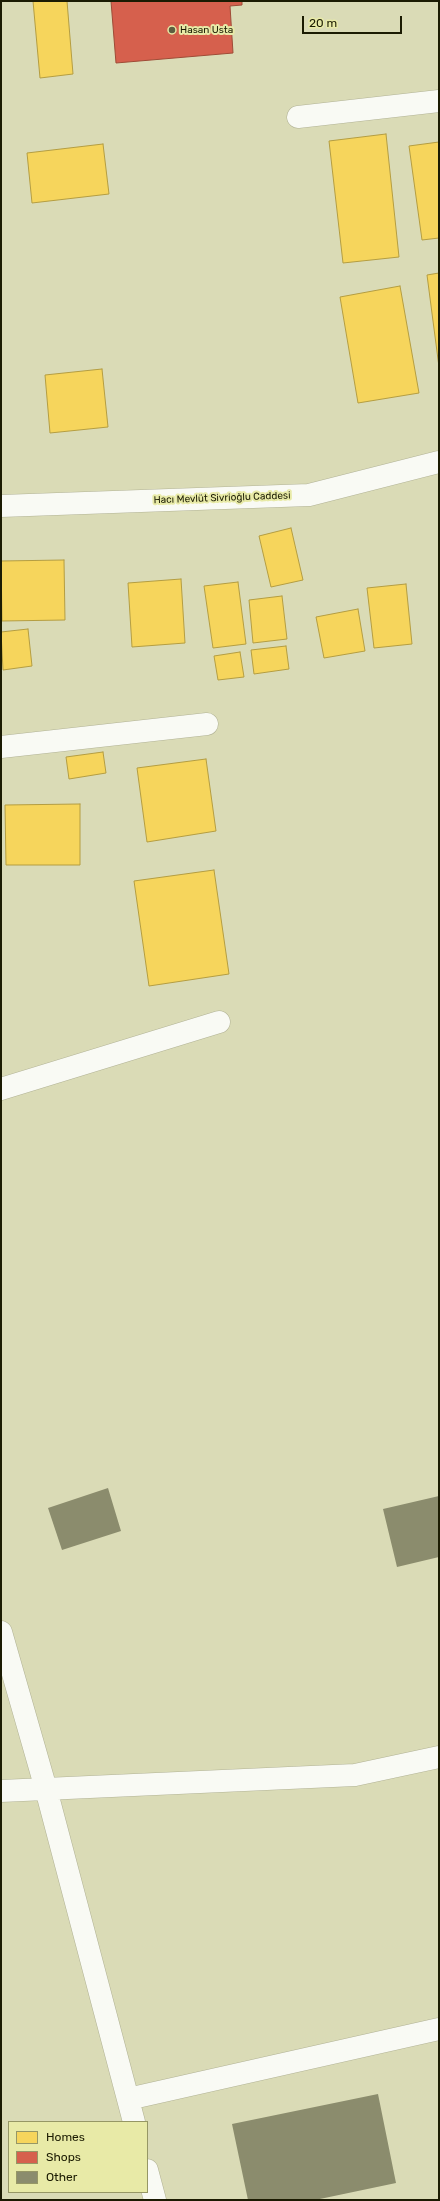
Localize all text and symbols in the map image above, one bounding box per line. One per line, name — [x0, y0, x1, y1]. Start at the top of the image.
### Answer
scale bar — [304, 8, 404, 34]
text: 20 m — [309, 16, 337, 30]
place label: Hasan Usta — [180, 24, 233, 36]
marker: Hasan Usta — [167, 25, 177, 35]
street label: Hacı Mevlüt Sivrioğlu Caddesi — [153, 490, 291, 506]
legend — [8, 2121, 148, 2193]
text: Homes — [46, 2130, 85, 2144]
text: Shops — [46, 2150, 81, 2164]
text: Other — [46, 2170, 77, 2184]

